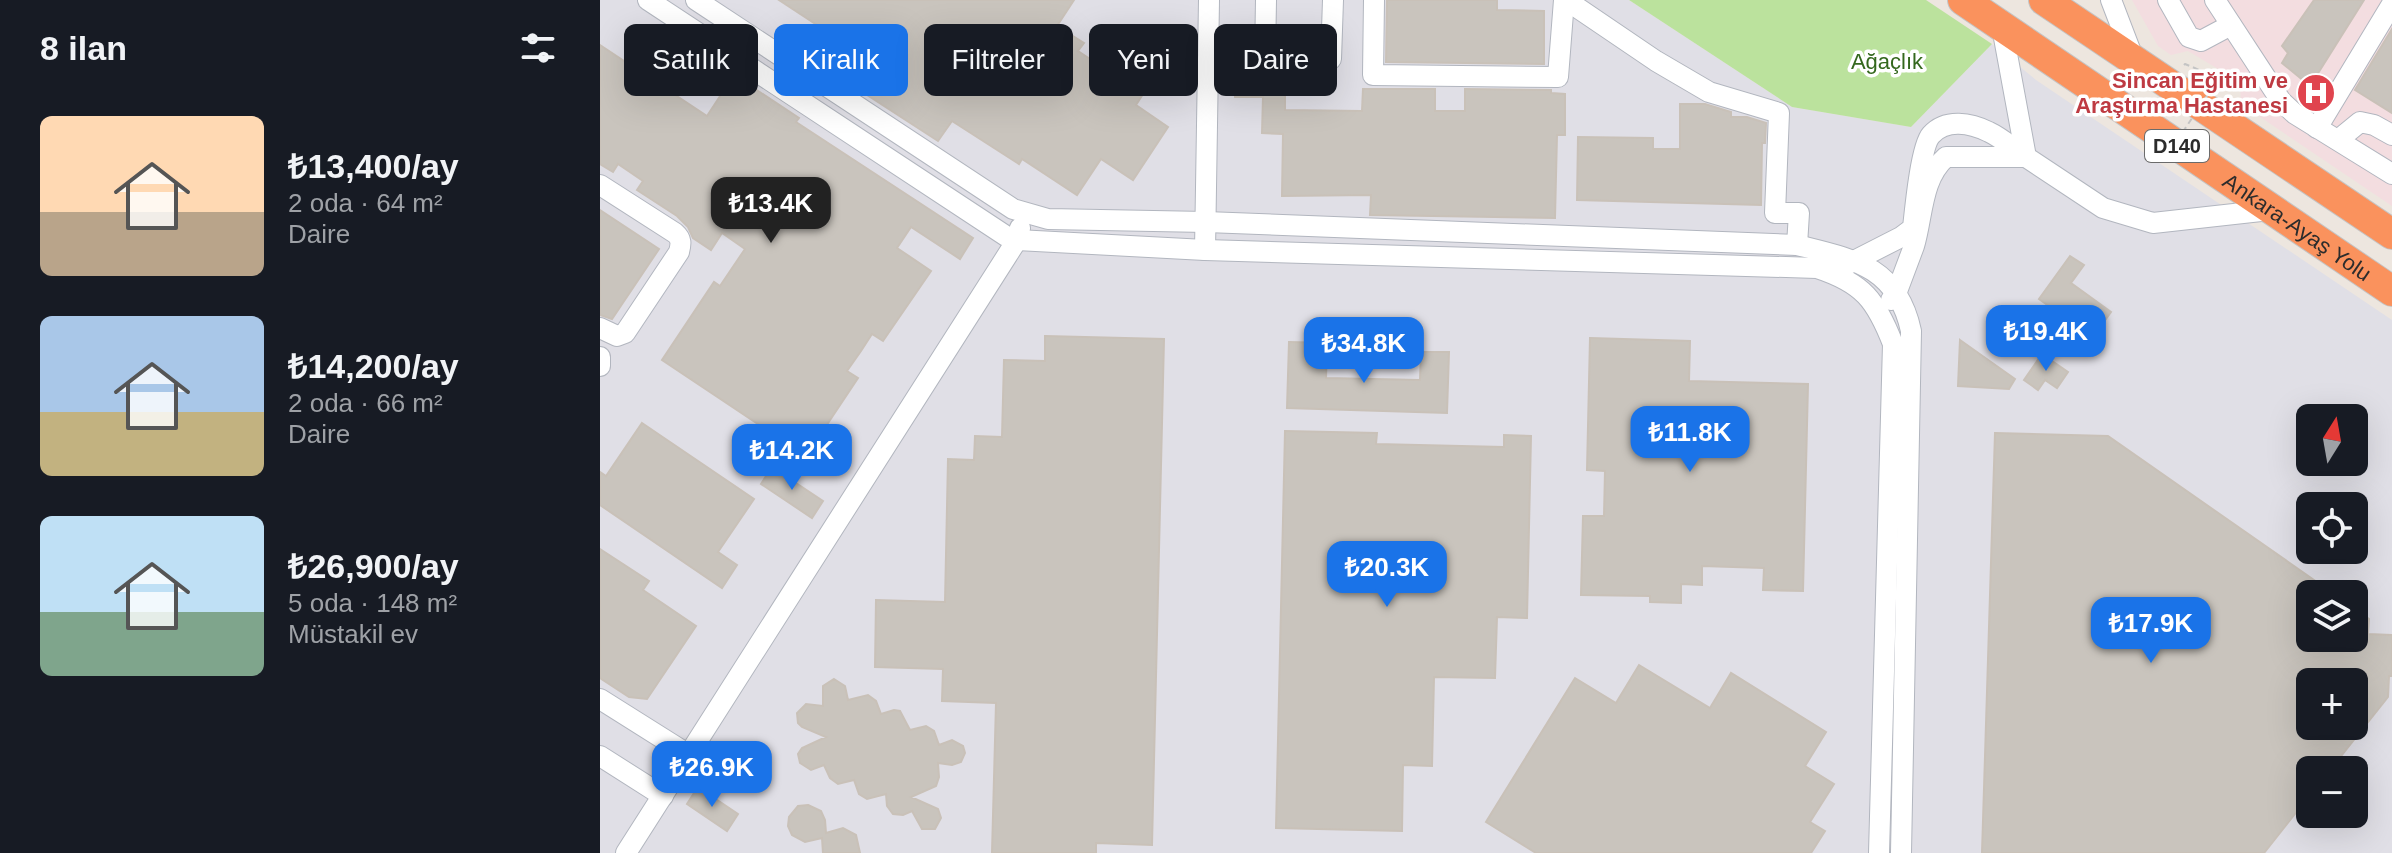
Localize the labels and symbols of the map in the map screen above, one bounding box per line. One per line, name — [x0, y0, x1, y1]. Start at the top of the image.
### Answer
park label: Ağaçlık — [1851, 49, 1924, 74]
place label: Sincan Eğitim ve Araştırma Hastanesi — [2075, 68, 2288, 118]
hospital icon: Sincan Eğitim ve Araştırma Hastanesi — [2295, 72, 2337, 114]
road number: D140 — [2145, 130, 2209, 162]
street label: Ankara-Ayaş Yolu — [2219, 168, 2376, 286]
pin: ₺13.4K — [706, 177, 836, 245]
pin: ₺19.4K — [1981, 305, 2111, 373]
pin: ₺34.8K — [1299, 317, 1429, 385]
north arrow — [2296, 404, 2368, 476]
pin: ₺11.8K — [1625, 406, 1755, 474]
pin: ₺14.2K — [727, 424, 857, 492]
pin: ₺20.3K — [1322, 541, 1452, 609]
pin: ₺17.9K — [2086, 597, 2216, 665]
pin: ₺26.9K — [647, 741, 777, 809]

